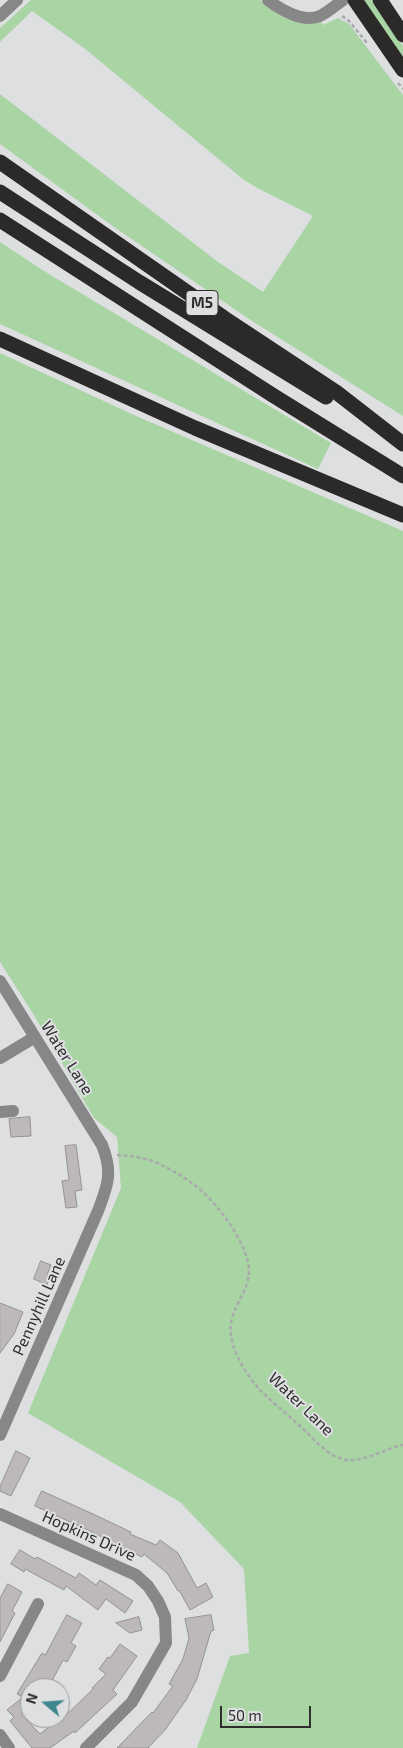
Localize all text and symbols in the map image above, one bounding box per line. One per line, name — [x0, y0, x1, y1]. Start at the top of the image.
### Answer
road number: M5 — [186, 290, 218, 316]
street label: Water Lane — [37, 1018, 97, 1098]
street label: Pennyhill Lane — [9, 1254, 69, 1358]
street label: Water Lane — [264, 1368, 338, 1440]
street label: Hopkins Drive — [39, 1507, 139, 1565]
north arrow — [20, 1678, 70, 1728]
text: N — [22, 1691, 41, 1706]
scale bar — [223, 1696, 314, 1728]
text: 50 m — [228, 1706, 262, 1724]

